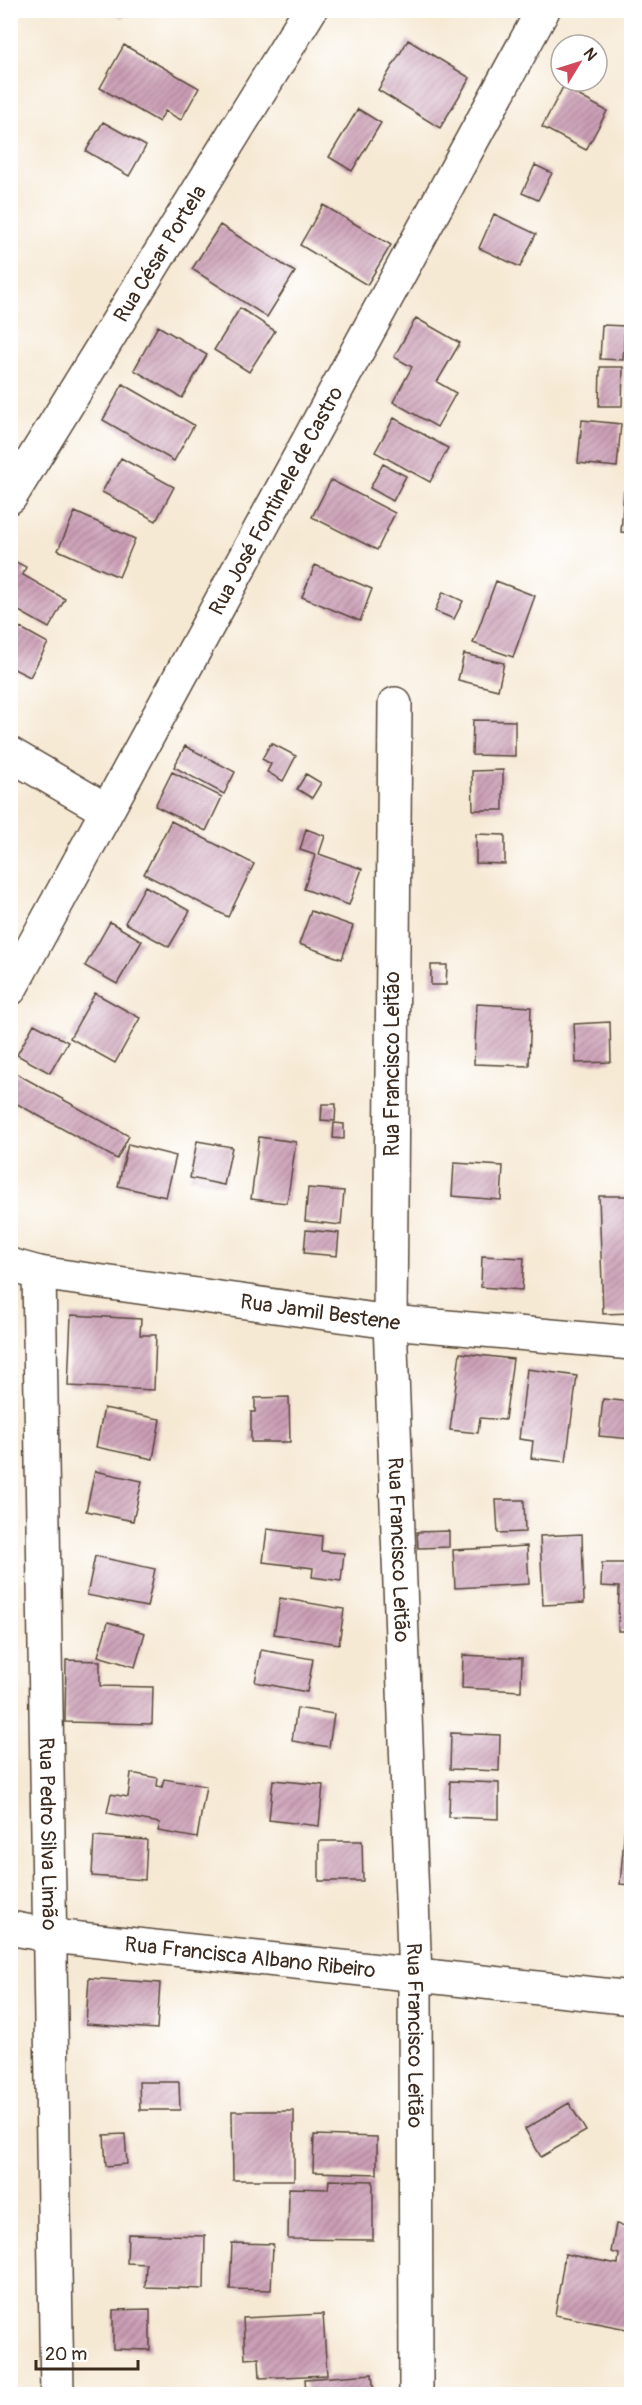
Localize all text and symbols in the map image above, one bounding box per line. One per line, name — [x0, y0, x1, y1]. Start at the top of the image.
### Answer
north arrow — [549, 33, 609, 93]
text: N — [579, 44, 601, 65]
street label: Rua César Portela — [108, 180, 213, 327]
street label: Rua José Fontinele de Castro — [203, 382, 349, 620]
street label: Rua Francisco Leitão — [379, 971, 406, 1157]
street label: Rua Jamil Bestene — [238, 1288, 402, 1337]
street label: Rua Francisco Leitão — [381, 1457, 415, 1643]
street label: Rua Pedro Silva Limão — [32, 1737, 63, 1931]
street label: Rua Francisca Albano Ribeiro — [123, 1931, 377, 1984]
street label: Rua Francisco Leitão — [400, 1942, 428, 2128]
scale bar — [36, 2333, 138, 2371]
text: 20 m — [45, 2343, 87, 2366]

